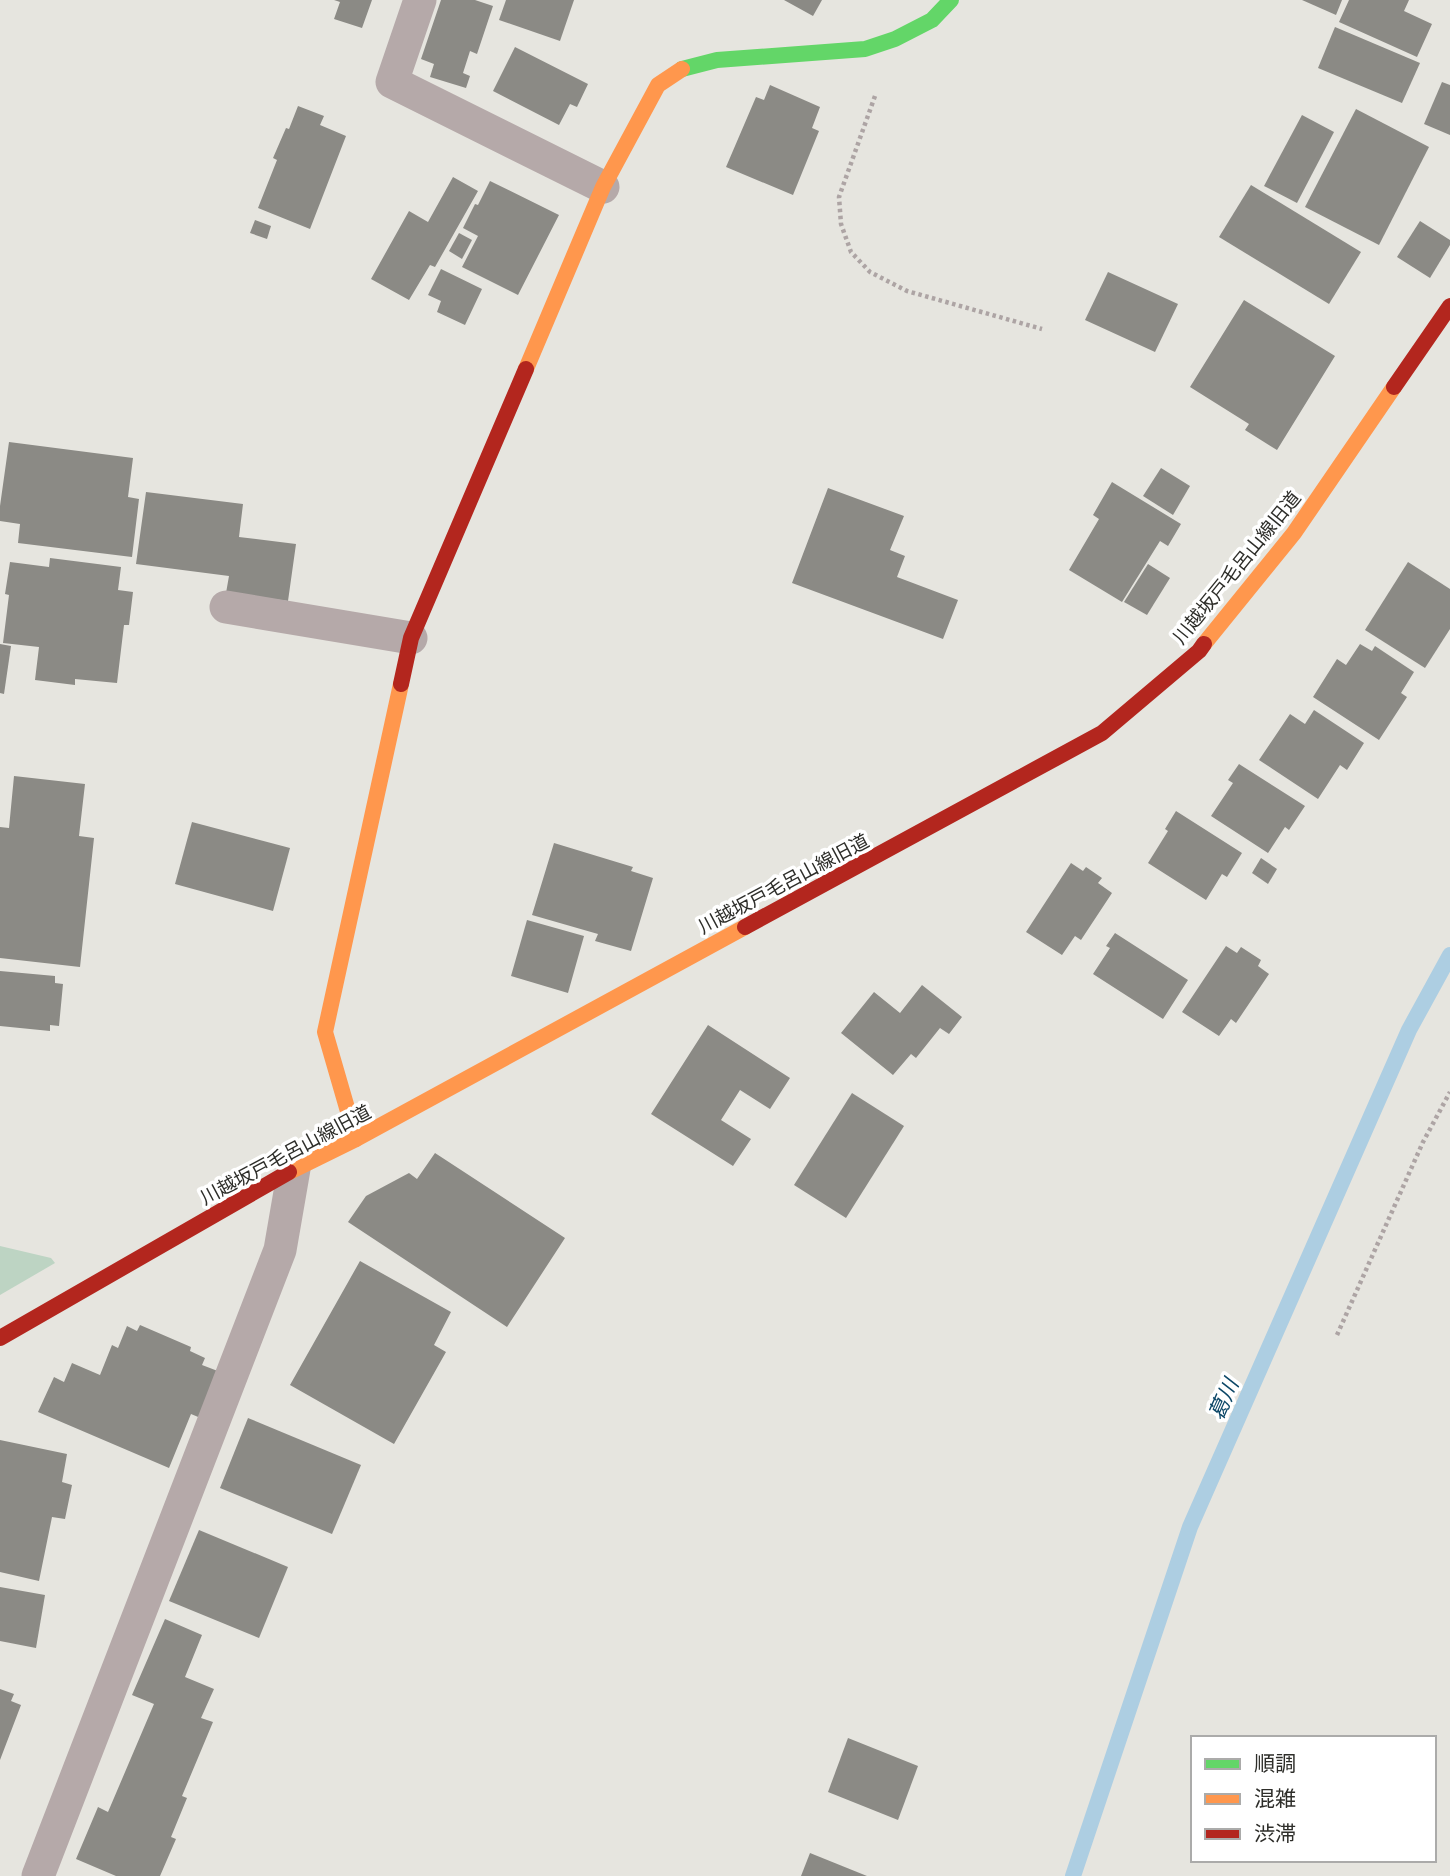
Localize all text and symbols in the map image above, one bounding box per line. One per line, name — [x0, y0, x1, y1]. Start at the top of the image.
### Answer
street label: 川越坂戸毛呂山線旧道 — [1167, 486, 1305, 648]
street label: 川越坂戸毛呂山線旧道 — [694, 828, 872, 938]
street label: 川越坂戸毛呂山線旧道 — [196, 1099, 374, 1209]
water label: 葛川 — [1203, 1373, 1244, 1423]
legend — [1191, 1736, 1436, 1862]
text: 順調 — [1254, 1750, 1296, 1776]
text: 混雑 — [1254, 1785, 1296, 1811]
text: 渋滞 — [1254, 1820, 1296, 1846]

